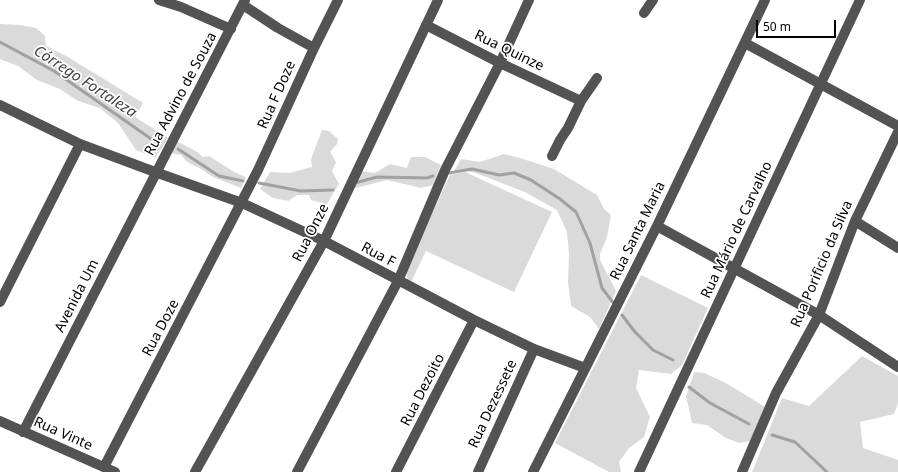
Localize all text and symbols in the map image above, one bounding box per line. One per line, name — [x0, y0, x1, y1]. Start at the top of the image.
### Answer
scale bar — [758, 12, 838, 38]
text: 50 m — [763, 18, 791, 35]
street label: Rua Quinze — [472, 27, 546, 75]
street label: Rua Advino de Souza — [141, 29, 221, 159]
water label: Córrego Fortaleza — [30, 42, 140, 122]
street label: Rua F Doze — [255, 58, 299, 132]
street label: Rua Mário de Carvalho — [698, 159, 776, 301]
street label: Rua Santa Maria — [607, 179, 669, 283]
street label: Rua Porificio da Silva — [788, 198, 856, 330]
street label: Rua Onze — [289, 201, 333, 265]
street label: Rua F — [358, 239, 398, 271]
street label: Avenida Um — [51, 257, 103, 335]
street label: Rua Doze — [139, 297, 183, 359]
street label: Rua Dezoito — [398, 351, 448, 429]
street label: Rua Dezessete — [465, 357, 521, 451]
street label: Rua Vinte — [31, 414, 95, 454]

